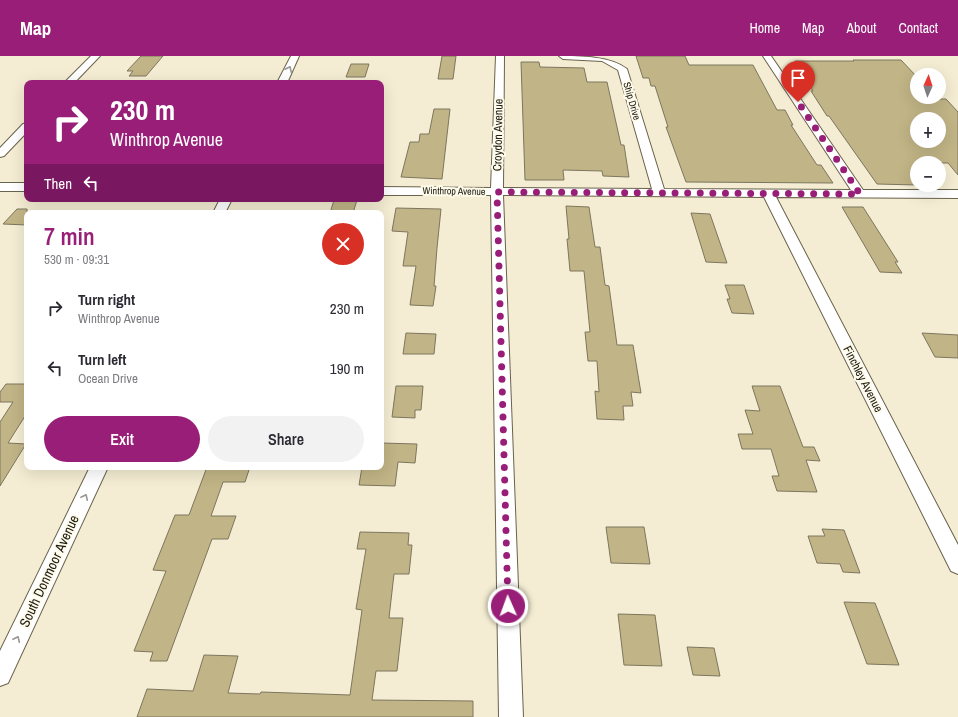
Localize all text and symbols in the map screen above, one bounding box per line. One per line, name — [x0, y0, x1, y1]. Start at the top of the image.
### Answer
text: Map — [20, 15, 51, 41]
text: Home — [749, 19, 780, 37]
text: Map — [802, 19, 824, 37]
text: About — [846, 19, 876, 37]
text: Contact — [898, 19, 938, 37]
pin — [781, 61, 815, 102]
one-way arrow — [284, 66, 292, 74]
icon: arrive — [787, 67, 809, 89]
north arrow — [910, 68, 946, 104]
map controls — [910, 68, 946, 192]
street label: Ship Drive — [620, 81, 644, 122]
text: 230 m — [110, 91, 175, 129]
icon: right — [44, 96, 96, 148]
street label: Croydon Avenue — [489, 99, 507, 171]
button: + — [910, 112, 946, 148]
text: Winthrop Avenue — [110, 127, 223, 152]
button: − — [910, 156, 946, 192]
icon: left — [80, 172, 102, 194]
text: Then — [44, 173, 72, 194]
street label: Winthrop Avenue — [423, 184, 486, 198]
text: 7 min — [44, 220, 95, 252]
button: close — [322, 223, 364, 265]
text: 530 m · 09:31 — [44, 251, 109, 268]
text: Turn right — [78, 289, 135, 310]
icon: right — [44, 297, 66, 319]
text: 230 m — [330, 298, 364, 319]
text: Winthrop Avenue — [78, 310, 160, 327]
street label: Finchley Avenue — [839, 343, 887, 415]
text: Turn left — [78, 349, 126, 370]
icon: left — [44, 357, 66, 379]
text: 190 m — [330, 358, 364, 379]
text: Ocean Drive — [78, 370, 138, 387]
button: Exit — [44, 416, 200, 462]
button: Share — [208, 416, 364, 462]
one-way arrow — [80, 493, 88, 501]
street label: South Donmoor Avenue — [15, 512, 83, 630]
position arrow — [487, 585, 529, 627]
one-way arrow — [12, 636, 20, 644]

